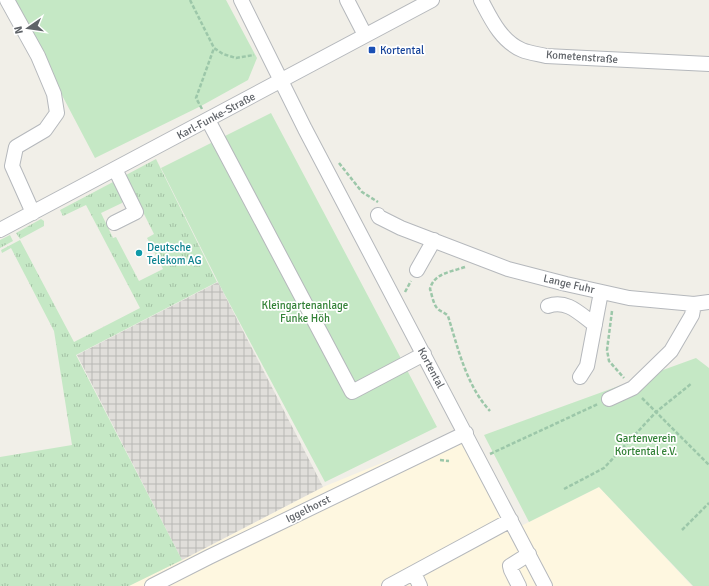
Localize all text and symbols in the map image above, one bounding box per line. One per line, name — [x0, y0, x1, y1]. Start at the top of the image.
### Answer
north arrow — [8, 8, 48, 48]
text: N — [12, 25, 26, 35]
place label: Kortental — [380, 44, 424, 57]
marker: Kortental — [367, 45, 377, 55]
street label: Kometenstraße — [546, 48, 618, 66]
street label: Karl-Funke-Straße — [174, 90, 258, 142]
place label: Deutsche Telekom AG — [147, 241, 202, 267]
marker: Deutsche Telekom AG — [134, 248, 144, 258]
street label: Lange Fuhr — [542, 272, 596, 296]
park label: Kleingartenanlage Funke Höh — [262, 299, 348, 325]
street label: Kortental — [415, 345, 447, 391]
park label: Gartenverein Kortental e.V. — [615, 432, 677, 458]
street label: Iggelhorst — [284, 493, 333, 525]

